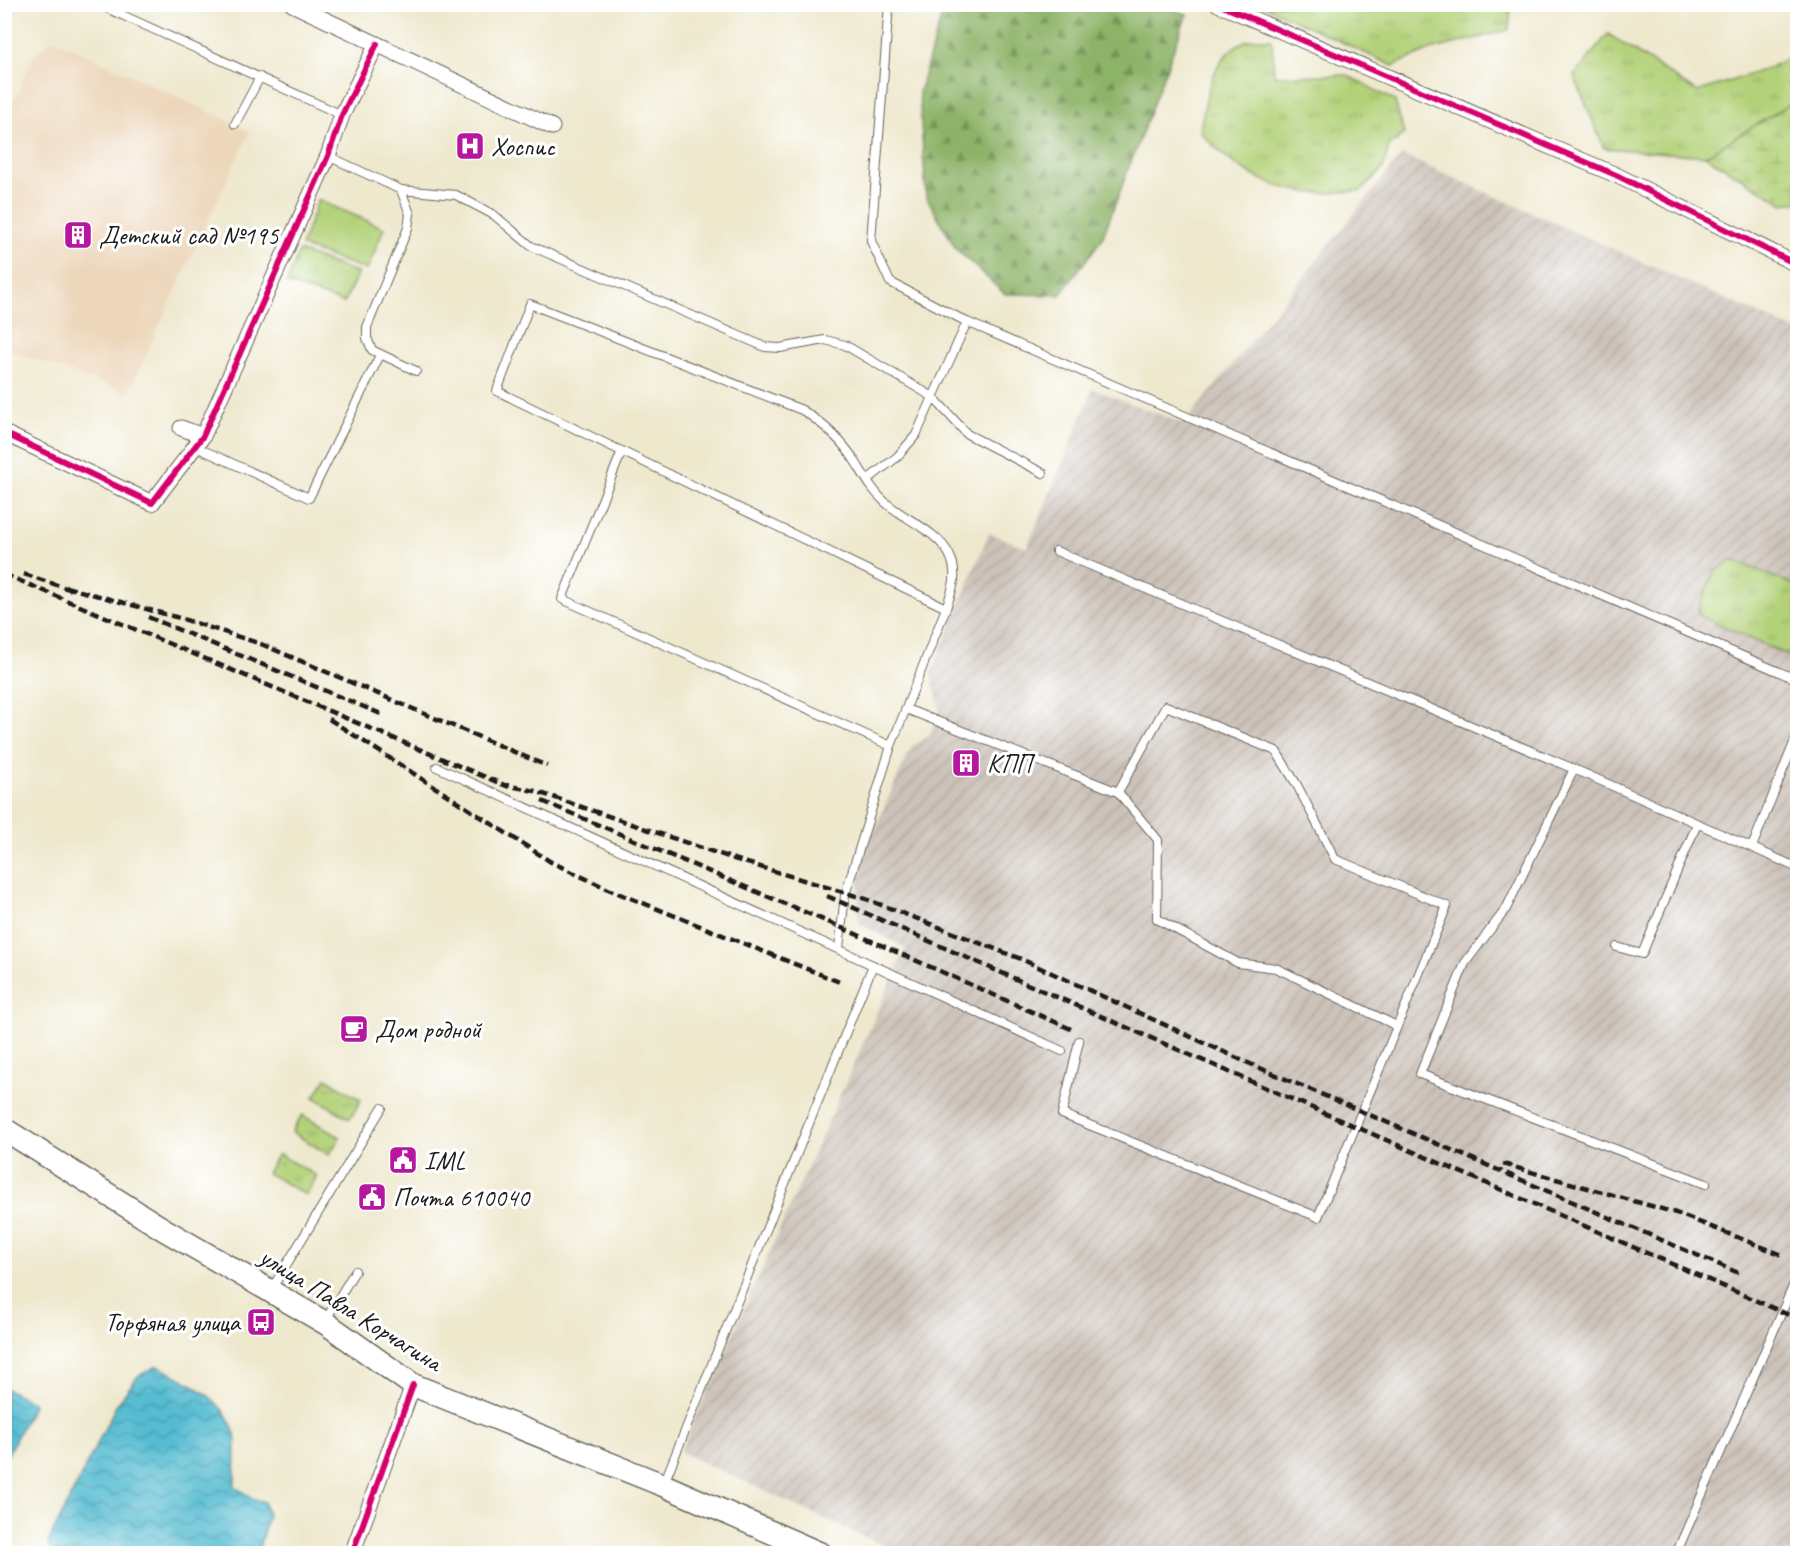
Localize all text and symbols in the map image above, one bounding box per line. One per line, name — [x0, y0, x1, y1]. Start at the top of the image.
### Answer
hospital icon: Хоспис — [454, 130, 486, 162]
place label: Хоспис — [491, 130, 556, 163]
building icon: Детский сад №195 — [62, 219, 94, 251]
place label: Детский сад №195 — [99, 219, 280, 252]
building icon: КПП — [950, 747, 982, 779]
place label: КПП — [987, 747, 1036, 780]
cafe icon: Дом родной — [338, 1013, 370, 1045]
place label: Дом родной — [375, 1013, 483, 1046]
public building icon: IML — [387, 1144, 419, 1176]
place label: IML — [424, 1144, 466, 1177]
public building icon: Почта 610040 — [356, 1181, 388, 1213]
place label: Почта 610040 — [393, 1181, 532, 1214]
street label: улица Павла Корчагина — [252, 1239, 450, 1380]
place label: Торфяная улица — [105, 1306, 242, 1339]
bus stop icon: Торфяная улица — [245, 1306, 277, 1338]

